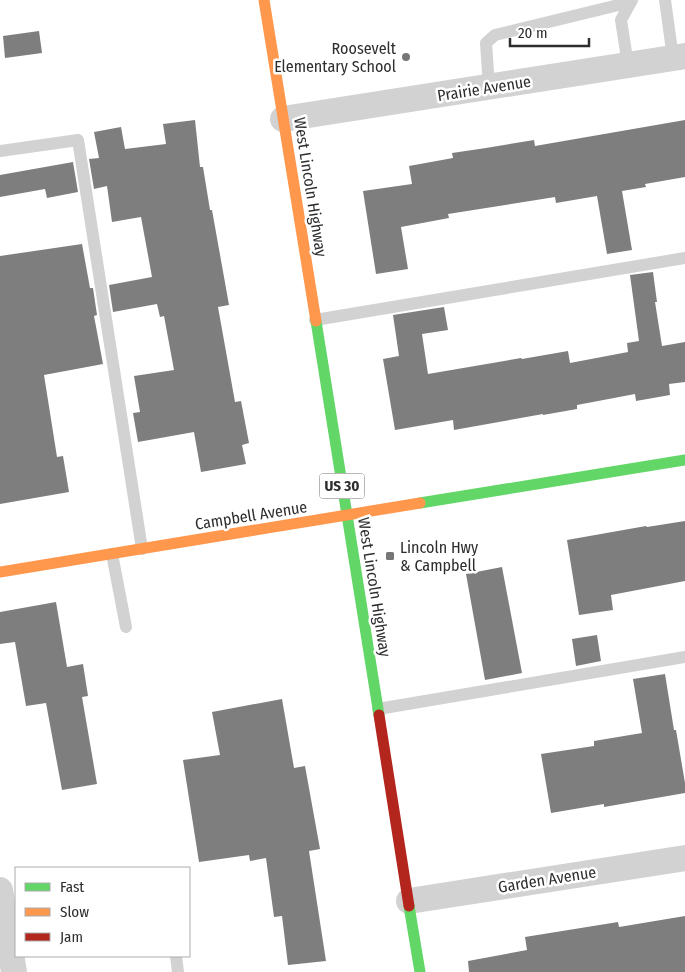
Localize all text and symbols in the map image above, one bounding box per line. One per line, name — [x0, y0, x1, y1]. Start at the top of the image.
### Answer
scale bar — [510, 15, 589, 47]
text: 20 m — [518, 24, 548, 42]
place label: Roosevelt Elementary School — [274, 39, 397, 76]
marker: Roosevelt Elementary School — [400, 51, 412, 63]
street label: Prairie Avenue — [436, 72, 532, 105]
street label: West Lincoln Highway — [290, 116, 331, 259]
road number: US 30 — [320, 474, 364, 498]
street label: Campbell Avenue — [194, 497, 309, 534]
street label: West Lincoln Highway — [354, 516, 395, 659]
place label: Lincoln Hwy & Campbell — [400, 538, 479, 575]
marker: Lincoln Hwy & Campbell — [384, 550, 396, 562]
street label: Garden Avenue — [497, 862, 597, 897]
legend — [15, 867, 190, 957]
text: Fast — [60, 878, 84, 896]
text: Slow — [60, 903, 89, 921]
text: Jam — [60, 928, 83, 946]

